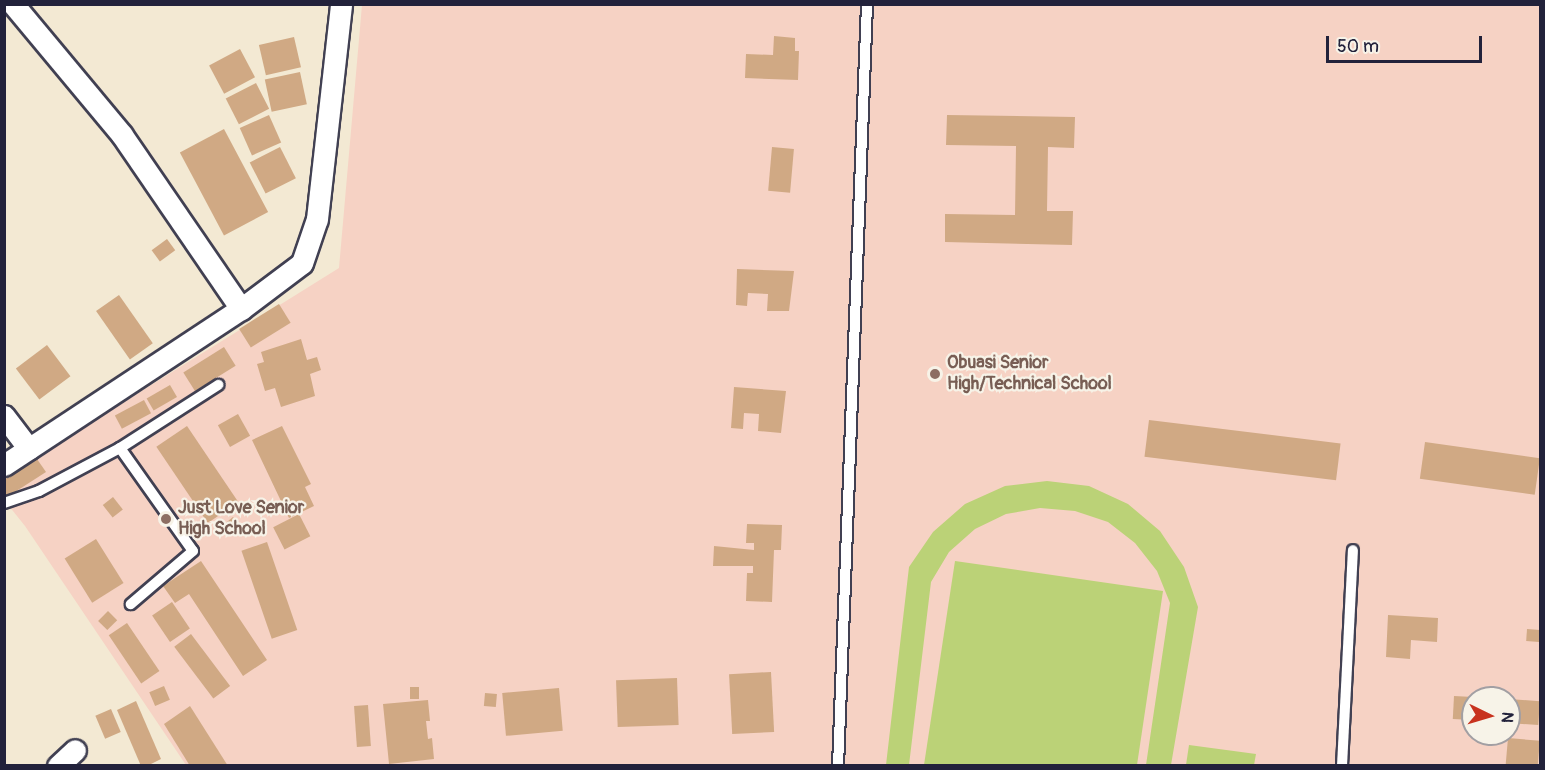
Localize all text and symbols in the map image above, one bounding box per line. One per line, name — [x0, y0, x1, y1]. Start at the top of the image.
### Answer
scale bar — [1329, 24, 1485, 62]
text: 50 m — [1337, 35, 1379, 58]
place label: Obuasi Senior High/Technical School — [947, 353, 1112, 395]
marker: Obuasi Senior High/Technical School — [928, 367, 942, 381]
place label: Just Love Senior High School — [178, 498, 304, 540]
marker: Just Love Senior High School — [159, 512, 173, 526]
north arrow — [1461, 686, 1521, 746]
text: N — [1497, 711, 1517, 724]

